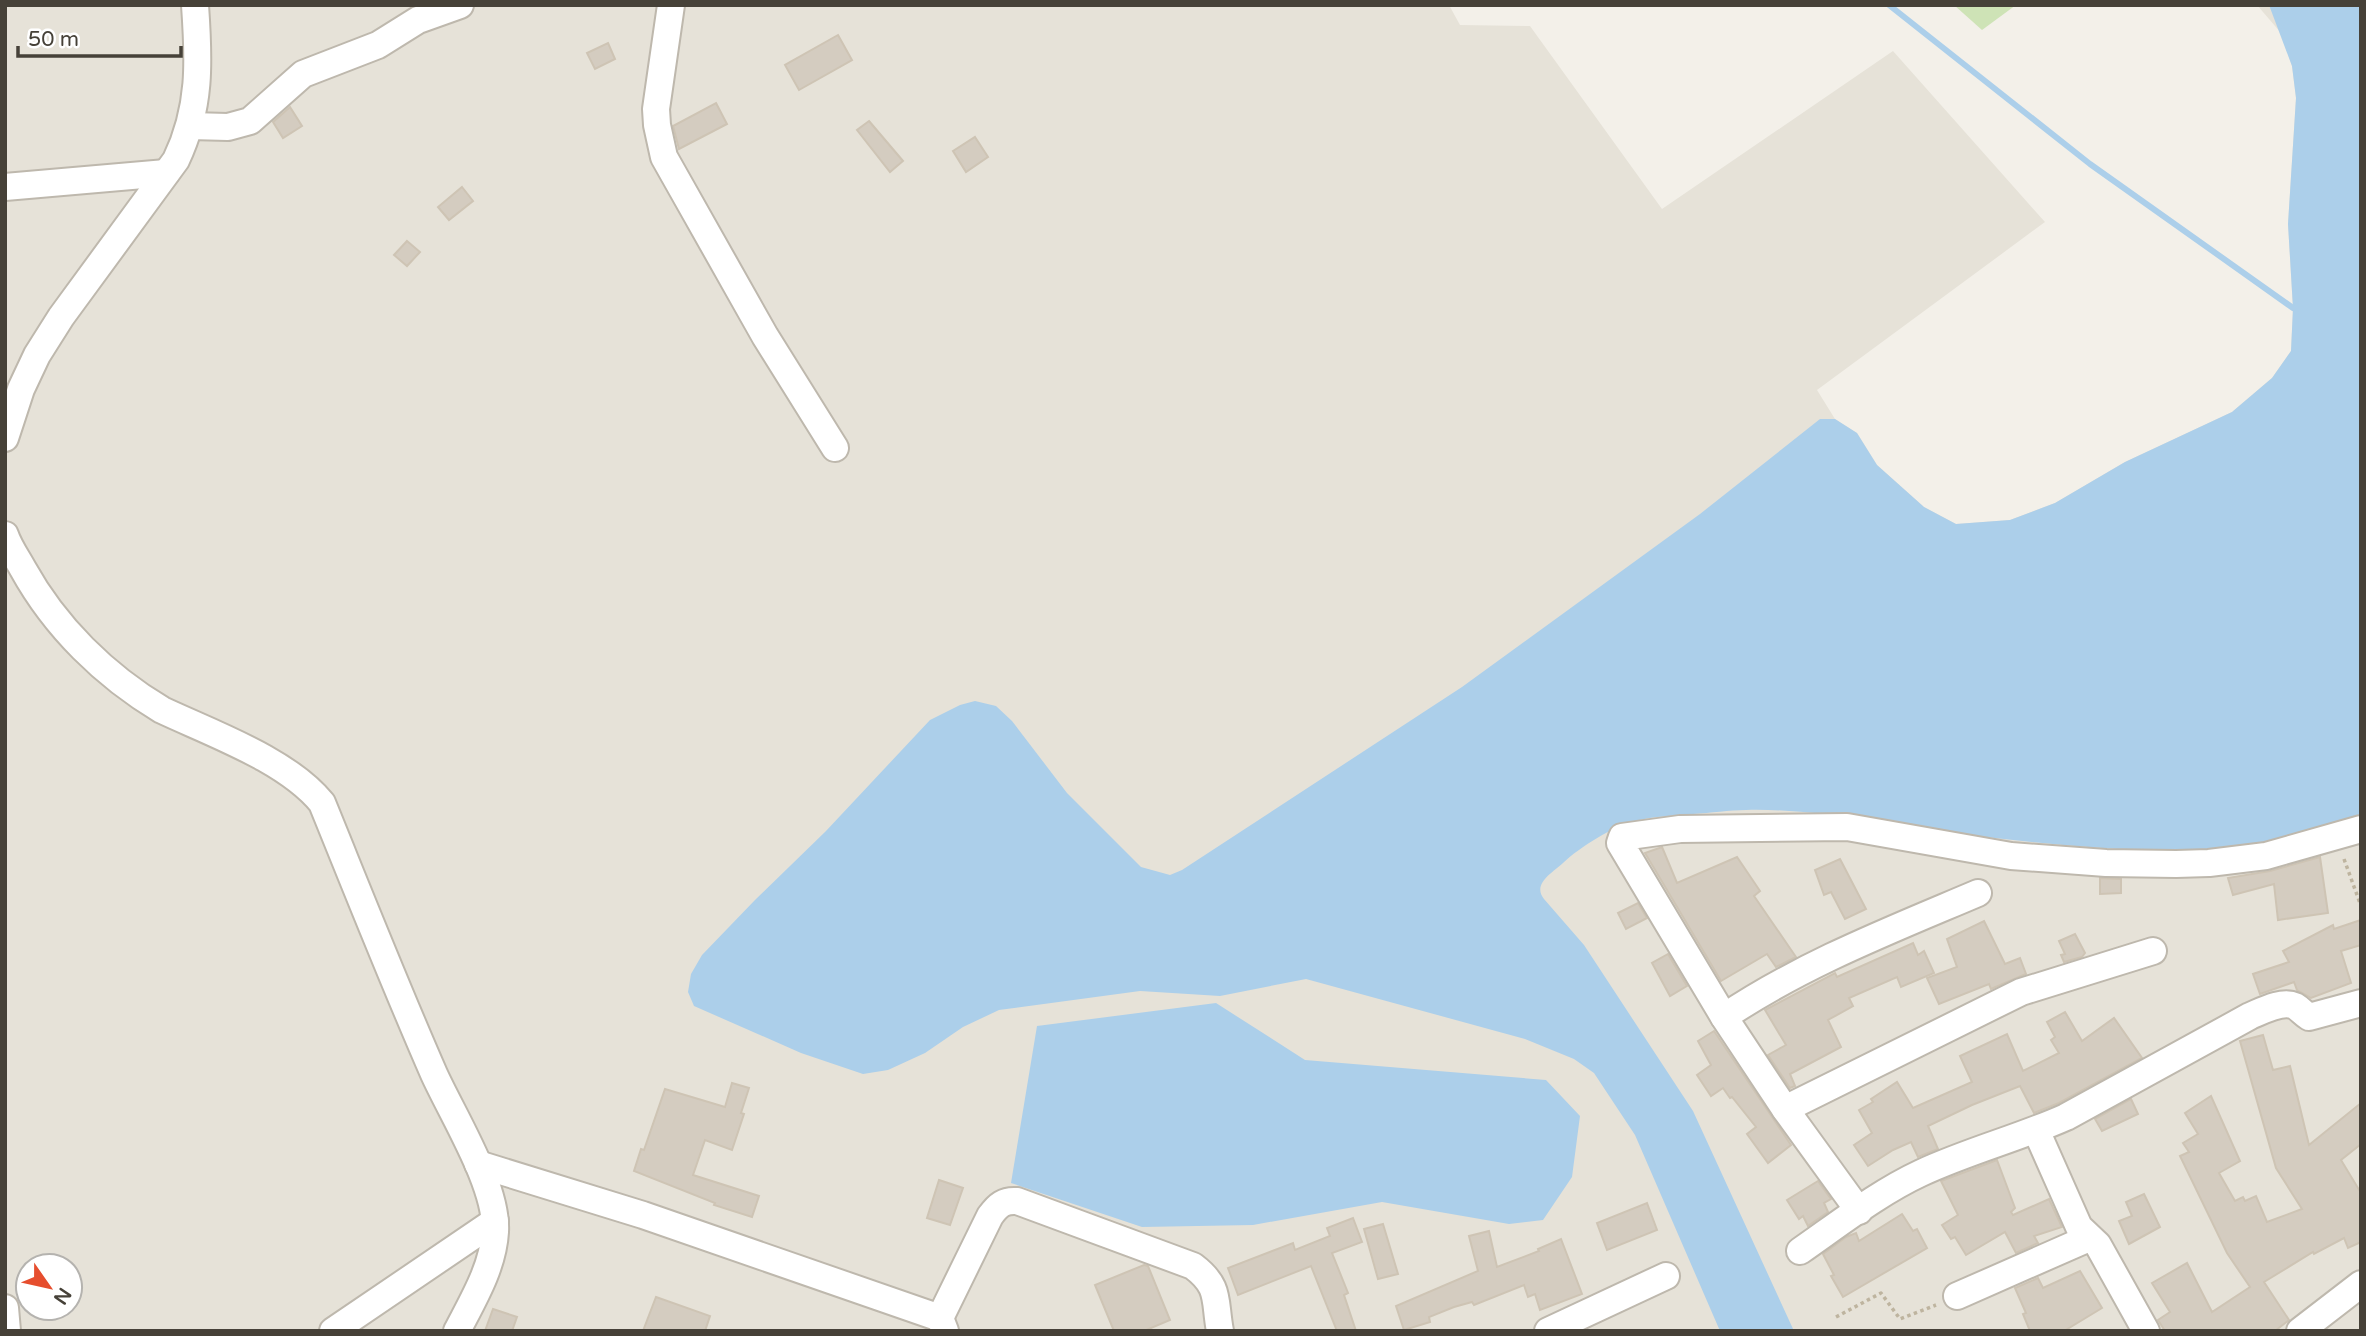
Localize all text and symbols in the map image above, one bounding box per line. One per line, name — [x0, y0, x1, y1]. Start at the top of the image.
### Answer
scale bar — [18, 14, 180, 58]
text: 50 m — [28, 27, 79, 52]
north arrow — [14, 1252, 84, 1322]
text: N — [49, 1283, 76, 1308]

